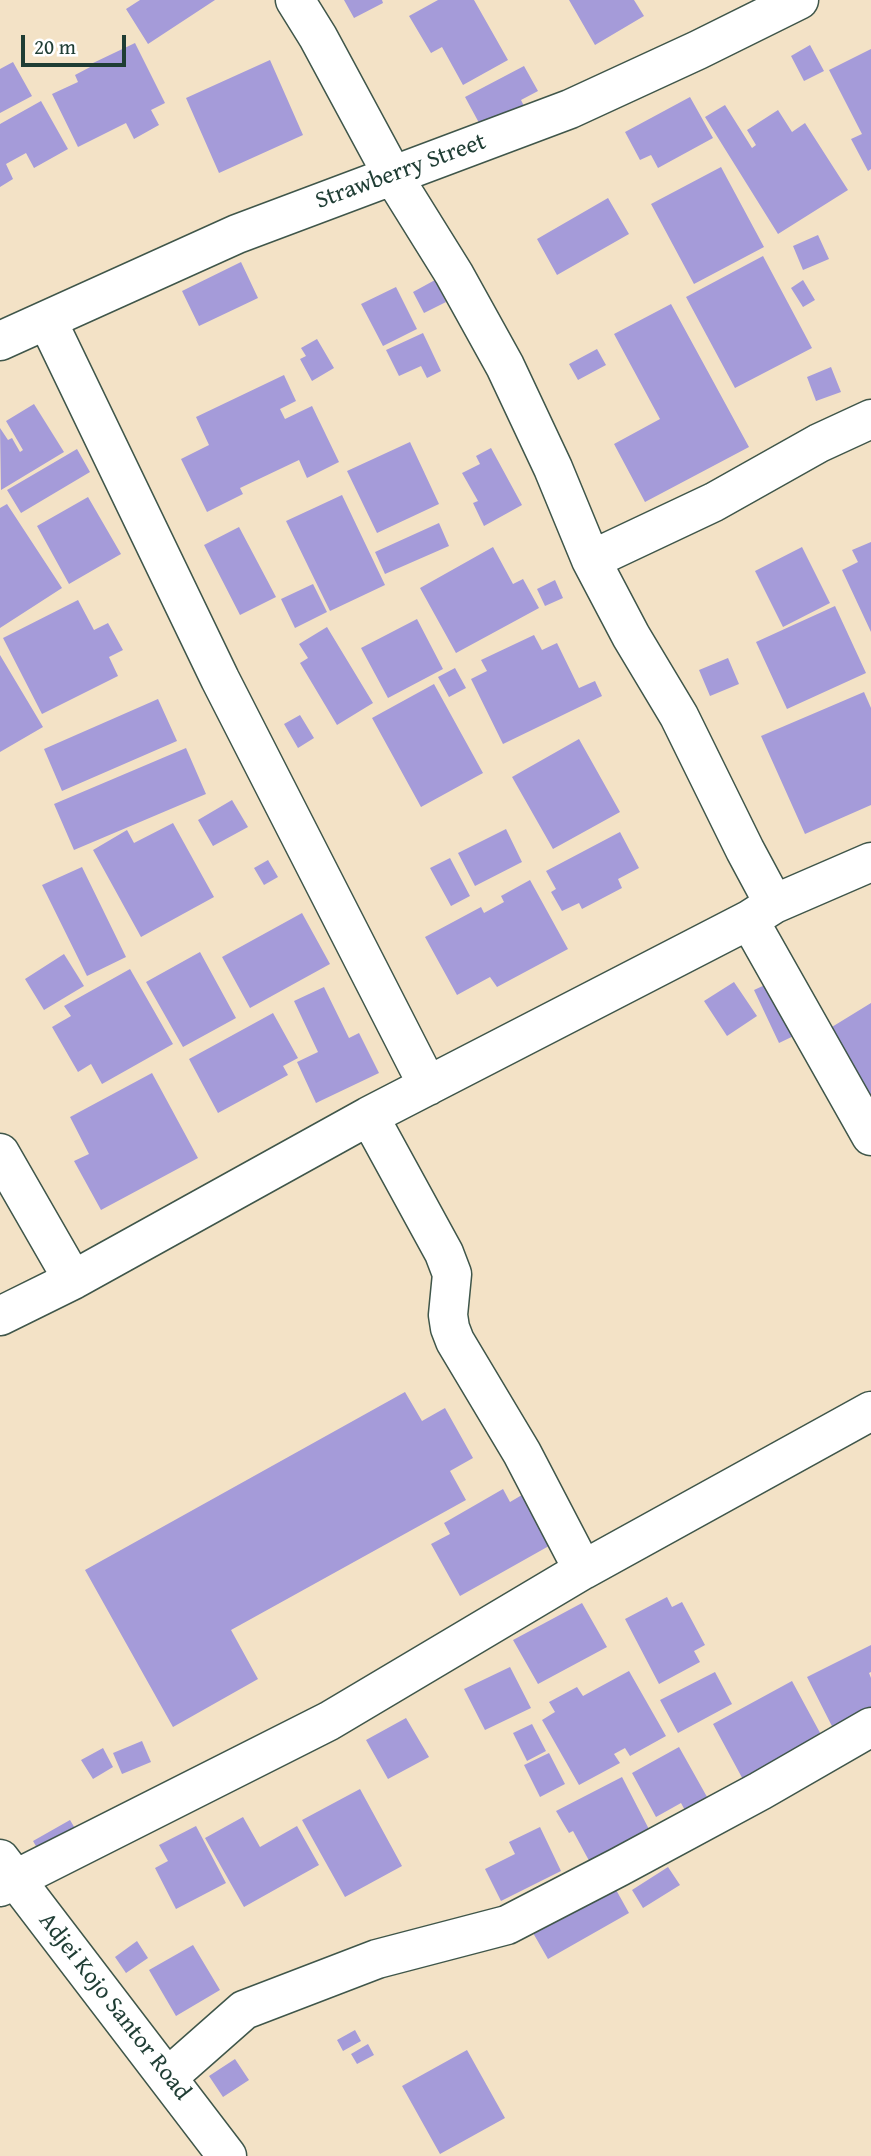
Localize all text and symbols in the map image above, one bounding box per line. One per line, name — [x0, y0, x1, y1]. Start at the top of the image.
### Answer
scale bar — [24, 21, 130, 65]
text: 20 m — [34, 31, 76, 62]
street label: Strawberry Street — [312, 128, 490, 216]
street label: Adjei Kojo Santor Road — [32, 1907, 196, 2107]

